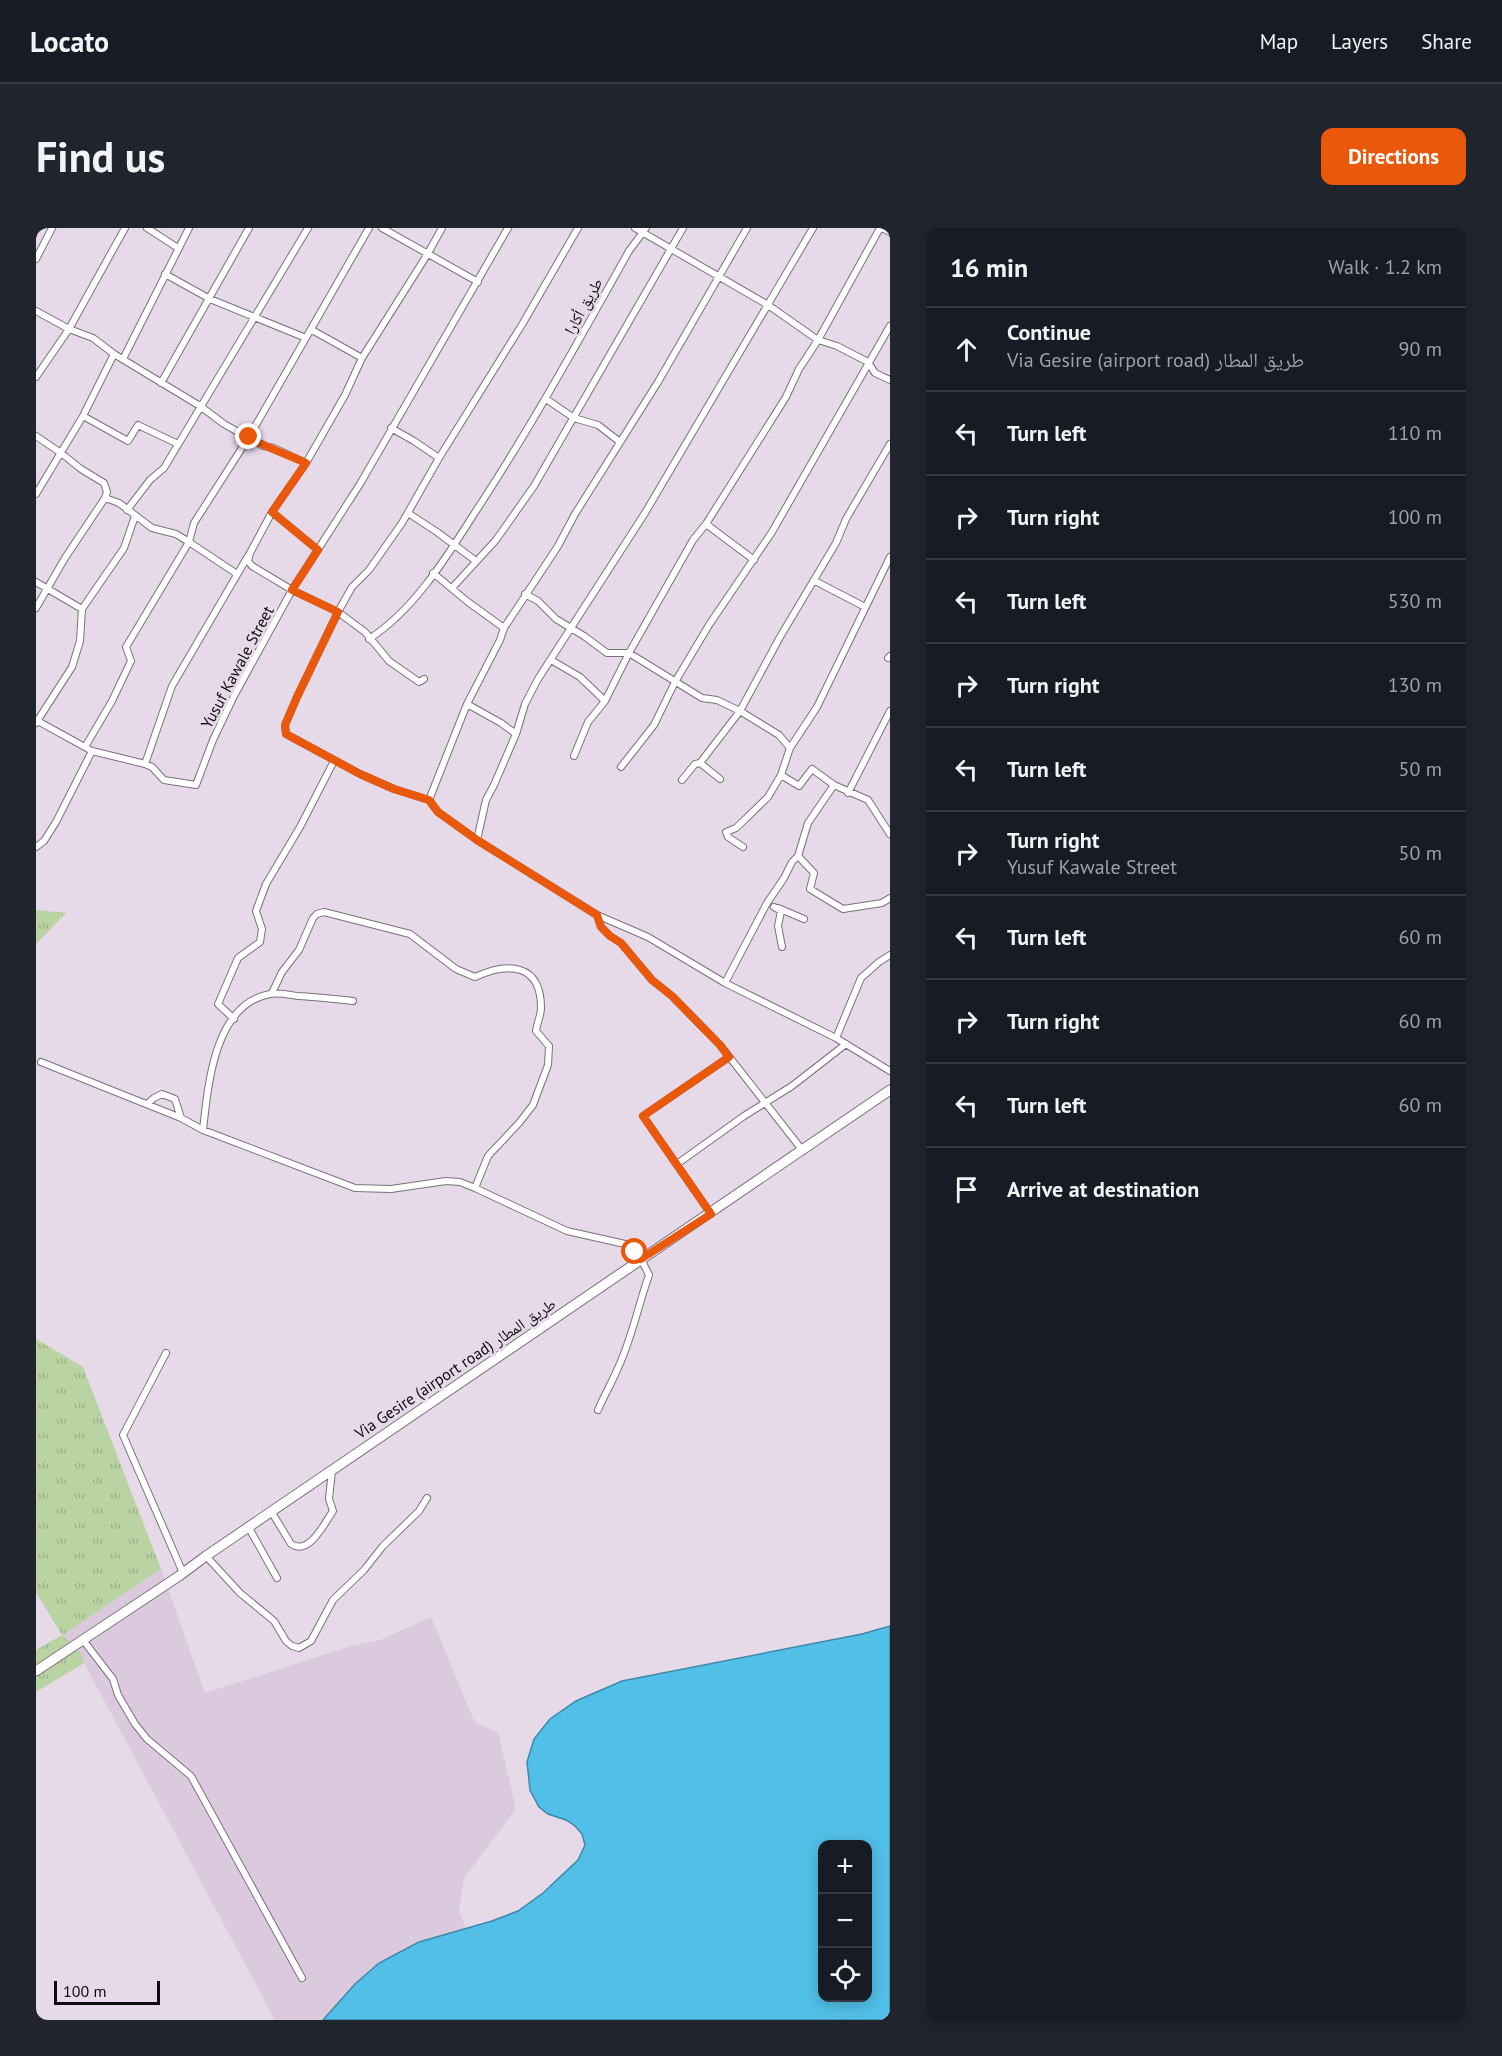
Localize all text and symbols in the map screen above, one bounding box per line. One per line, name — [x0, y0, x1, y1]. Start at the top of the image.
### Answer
text: Locato — [30, 23, 109, 60]
text: Map — [1260, 28, 1298, 55]
text: Layers — [1331, 28, 1388, 55]
text: Share — [1421, 28, 1472, 55]
button: Directions — [1321, 128, 1466, 185]
text: Find us — [36, 129, 165, 184]
text: 16 min — [950, 251, 1028, 284]
text: Walk · 1.2 km — [1328, 254, 1442, 280]
street label: طريق أكارا — [559, 274, 608, 338]
text: Continue — [1007, 318, 1091, 346]
icon: ahead — [950, 333, 983, 366]
text: 90 m — [1399, 336, 1442, 362]
text: Via Gesire (airport road) طريق المطار — [1007, 347, 1304, 373]
icon: left — [950, 417, 983, 450]
text: Turn left — [1007, 419, 1087, 447]
text: 110 m — [1388, 420, 1442, 446]
route end — [235, 423, 261, 449]
icon: right — [950, 501, 983, 534]
text: Turn right — [1007, 503, 1099, 531]
text: 100 m — [1388, 504, 1442, 530]
icon: left — [950, 585, 983, 618]
text: Turn left — [1007, 587, 1087, 615]
text: 530 m — [1388, 588, 1442, 614]
street label: Yusuf Kawale Street — [196, 602, 278, 732]
icon: right — [950, 669, 983, 702]
text: Turn right — [1007, 671, 1099, 699]
text: 130 m — [1388, 672, 1442, 698]
icon: left — [950, 753, 983, 786]
text: Turn left — [1007, 755, 1087, 783]
text: 50 m — [1399, 756, 1442, 782]
text: Turn right — [1007, 826, 1099, 854]
icon: right — [950, 837, 983, 870]
text: 50 m — [1399, 840, 1442, 866]
text: Yusuf Kawale Street — [1007, 854, 1177, 880]
icon: left — [950, 921, 983, 954]
text: Turn left — [1007, 923, 1087, 951]
text: 60 m — [1399, 924, 1442, 950]
icon: right — [950, 1005, 983, 1038]
text: Turn right — [1007, 1007, 1099, 1035]
text: 60 m — [1399, 1008, 1442, 1034]
icon: left — [950, 1089, 983, 1122]
text: Turn left — [1007, 1091, 1087, 1119]
text: 60 m — [1399, 1092, 1442, 1118]
icon: arrive — [950, 1173, 983, 1206]
text: Arrive at destination — [1007, 1175, 1199, 1203]
route start — [621, 1238, 647, 1264]
street label: Via Gesire (airport road) طريق المطار — [350, 1293, 560, 1444]
map controls — [818, 1840, 872, 2002]
button: + — [818, 1840, 872, 1894]
button: − — [818, 1894, 872, 1948]
button: locate — [818, 1948, 872, 2002]
scale bar — [54, 1978, 160, 2006]
text: 100 m — [63, 1981, 106, 2001]

